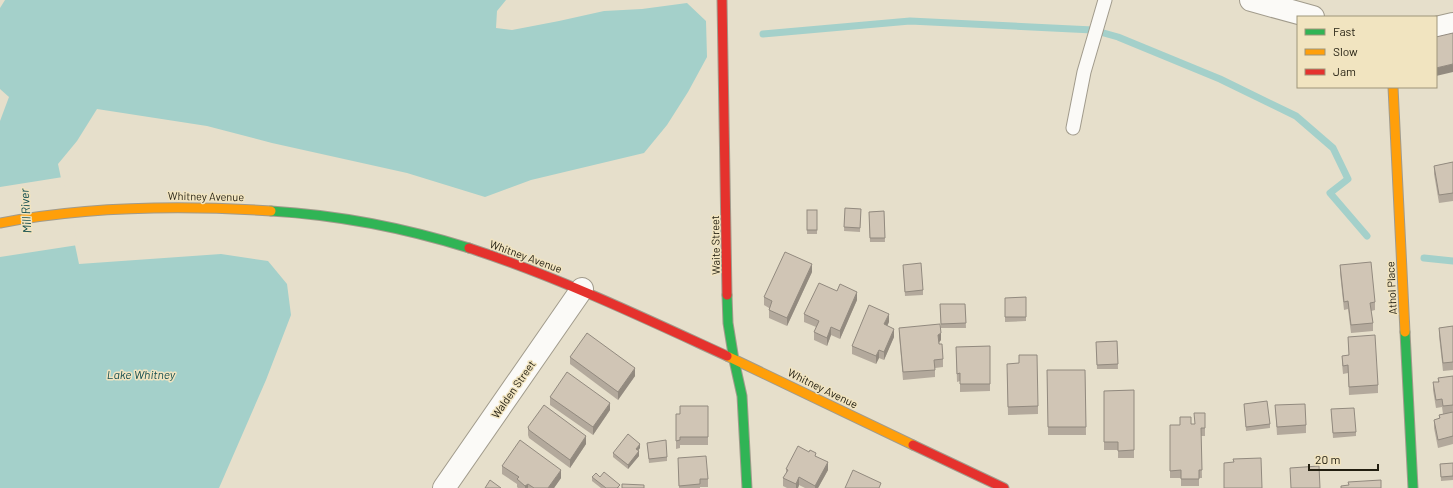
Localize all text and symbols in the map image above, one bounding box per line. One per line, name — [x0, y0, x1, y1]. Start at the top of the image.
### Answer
legend — [1297, 16, 1437, 88]
text: Fast — [1333, 24, 1356, 38]
text: Slow — [1333, 44, 1358, 58]
text: Jam — [1333, 64, 1356, 78]
water label: Mill River — [16, 187, 34, 234]
street label: Whitney Avenue — [168, 189, 244, 203]
street label: Waite Street — [708, 215, 722, 275]
street label: Whitney Avenue — [488, 237, 564, 275]
street label: Athol Place — [1383, 261, 1399, 315]
street label: Walden Street — [488, 358, 538, 420]
street label: Whitney Avenue — [786, 365, 860, 411]
water label: Lake Whitney — [107, 367, 176, 381]
scale bar — [1309, 446, 1378, 472]
text: 20 m — [1315, 452, 1341, 466]

